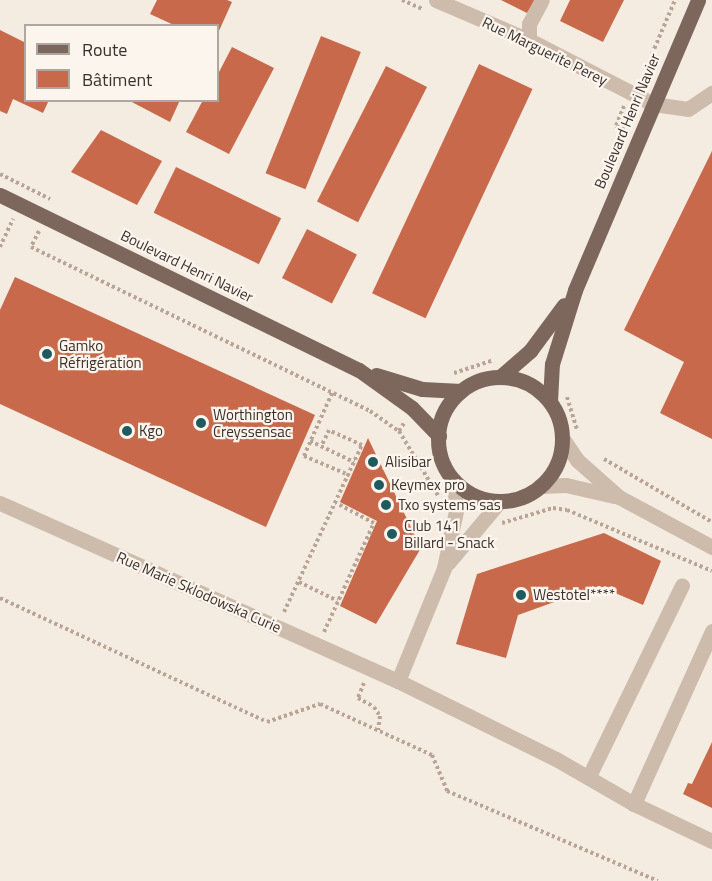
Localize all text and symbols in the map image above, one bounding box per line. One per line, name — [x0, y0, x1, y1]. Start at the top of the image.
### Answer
street label: Rue Marguerite Perey — [479, 13, 611, 89]
legend — [24, 24, 219, 102]
text: Route — [82, 36, 127, 63]
street label: Boulevard Henri Navier — [590, 51, 664, 191]
text: Bâtiment — [82, 66, 152, 93]
street label: Boulevard Henri Navier — [118, 226, 256, 306]
place label: Gamko Réfrigération — [59, 336, 142, 371]
marker: Gamko Réfrigération — [40, 347, 54, 361]
place label: Worthington Creyssensac — [213, 405, 293, 440]
marker: Worthington Creyssensac — [194, 416, 208, 430]
place label: Kgo — [139, 422, 163, 440]
marker: Kgo — [120, 424, 134, 438]
place label: Alisibar — [385, 453, 432, 471]
marker: Alisibar — [366, 455, 380, 469]
place label: Keymex pro — [391, 476, 465, 494]
marker: Keymex pro — [372, 478, 386, 492]
place label: Txo systems sas — [398, 496, 501, 514]
marker: Txo systems sas — [379, 498, 393, 512]
place label: Club 141 Billard - Snack — [404, 516, 494, 551]
marker: Club 141 Billard - Snack — [385, 527, 399, 541]
street label: Rue Marie Sklodowska Curie — [114, 548, 284, 636]
place label: Westotel**** — [533, 586, 615, 604]
marker: Westotel**** — [514, 588, 528, 602]

